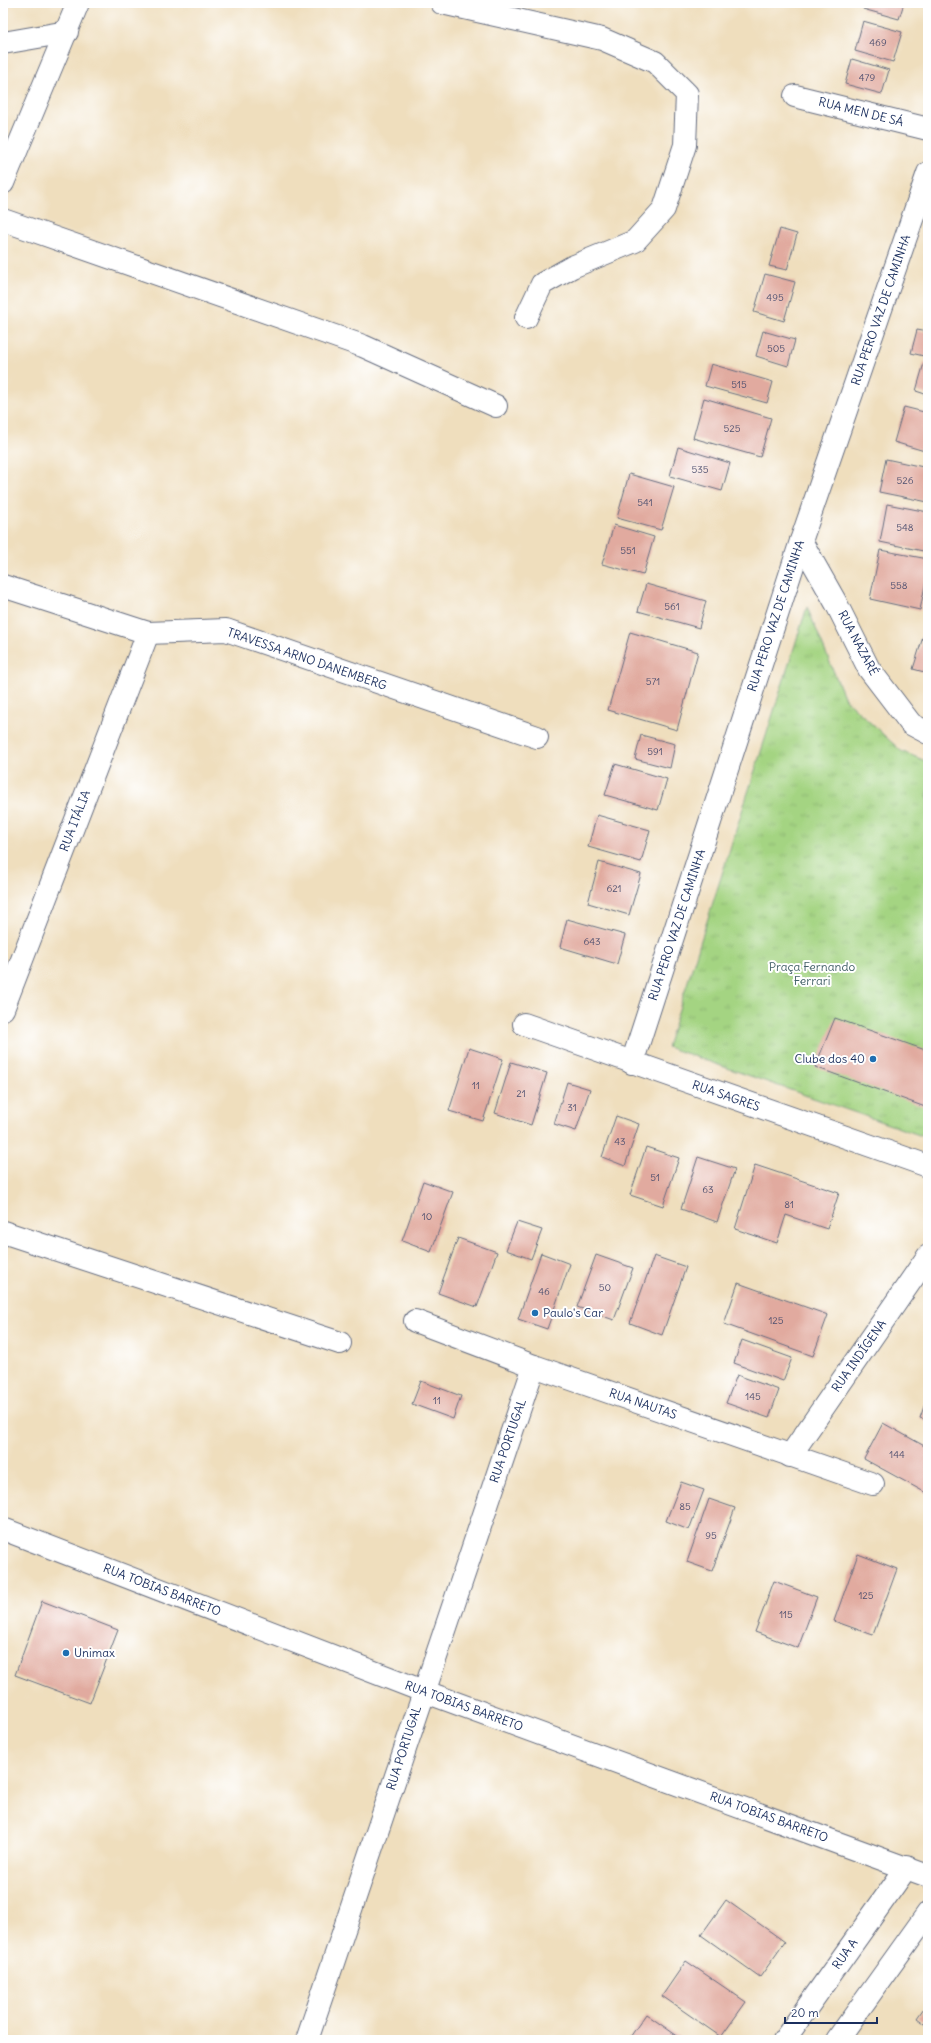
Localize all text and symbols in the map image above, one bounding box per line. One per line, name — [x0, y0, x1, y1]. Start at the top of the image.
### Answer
house number: 469 — [869, 36, 887, 49]
house number: 479 — [859, 71, 875, 84]
street label: RUA MEN DE SÁ — [817, 94, 905, 129]
street label: RUA PERO VAZ DE CAMINHA — [848, 232, 914, 387]
house number: 495 — [766, 291, 784, 304]
house number: 505 — [767, 342, 785, 355]
house number: 515 — [731, 378, 747, 391]
house number: 525 — [724, 422, 741, 435]
house number: 535 — [691, 463, 709, 476]
house number: 526 — [897, 474, 914, 487]
house number: 541 — [637, 496, 653, 509]
house number: 548 — [896, 521, 914, 534]
street label: RUA PERO VAZ DE CAMINHA — [744, 538, 807, 694]
house number: 551 — [620, 544, 636, 557]
house number: 558 — [890, 579, 908, 592]
house number: 561 — [664, 600, 680, 613]
street label: RUA NAZARÉ — [835, 608, 882, 678]
street label: TRAVESSA ARNO DANEMBERG — [225, 624, 389, 693]
house number: 571 — [646, 675, 660, 688]
house number: 591 — [647, 745, 663, 758]
street label: RUA ITÁLIA — [56, 788, 93, 854]
street label: RUA PERO VAZ DE CAMINHA — [645, 847, 708, 1003]
house number: 621 — [606, 882, 622, 895]
house number: 643 — [583, 935, 601, 948]
park label: Praça Fernando Ferrari — [769, 959, 856, 988]
place label: Clube dos 40 — [795, 1051, 865, 1066]
marker: Clube dos 40 — [868, 1054, 878, 1064]
street label: RUA SAGRES — [690, 1077, 762, 1114]
house number: 11 — [472, 1079, 480, 1092]
house number: 21 — [516, 1087, 526, 1100]
house number: 31 — [567, 1101, 577, 1114]
house number: 43 — [614, 1135, 626, 1148]
house number: 51 — [650, 1171, 660, 1184]
house number: 63 — [702, 1183, 714, 1196]
house number: 81 — [784, 1198, 794, 1211]
house number: 10 — [422, 1210, 432, 1223]
house number: 50 — [599, 1281, 611, 1294]
house number: 46 — [538, 1285, 550, 1298]
place label: Paulo's Car — [543, 1305, 603, 1320]
marker: Paulo's Car — [530, 1308, 540, 1318]
house number: 125 — [768, 1314, 784, 1327]
street label: RUA INDÍGENA — [828, 1316, 889, 1395]
street label: RUA NAUTAS — [607, 1385, 679, 1422]
house number: 145 — [745, 1390, 761, 1403]
house number: 11 — [433, 1394, 441, 1407]
street label: RUA PORTUGAL — [486, 1397, 529, 1485]
house number: 144 — [889, 1448, 905, 1461]
house number: 85 — [679, 1500, 691, 1513]
house number: 95 — [705, 1529, 717, 1542]
street label: RUA TOBIAS BARRETO — [101, 1560, 223, 1619]
house number: 125 — [858, 1589, 874, 1602]
house number: 115 — [779, 1608, 793, 1621]
place label: Unimax — [74, 1645, 115, 1660]
marker: Unimax — [61, 1648, 71, 1658]
street label: RUA TOBIAS BARRETO — [403, 1677, 525, 1734]
street label: RUA PORTUGAL — [383, 1703, 424, 1792]
street label: RUA TOBIAS BARRETO — [708, 1788, 830, 1845]
street label: RUA A — [829, 1935, 861, 1972]
scale bar — [785, 1999, 877, 2025]
text: 20 m — [791, 2005, 819, 2020]

